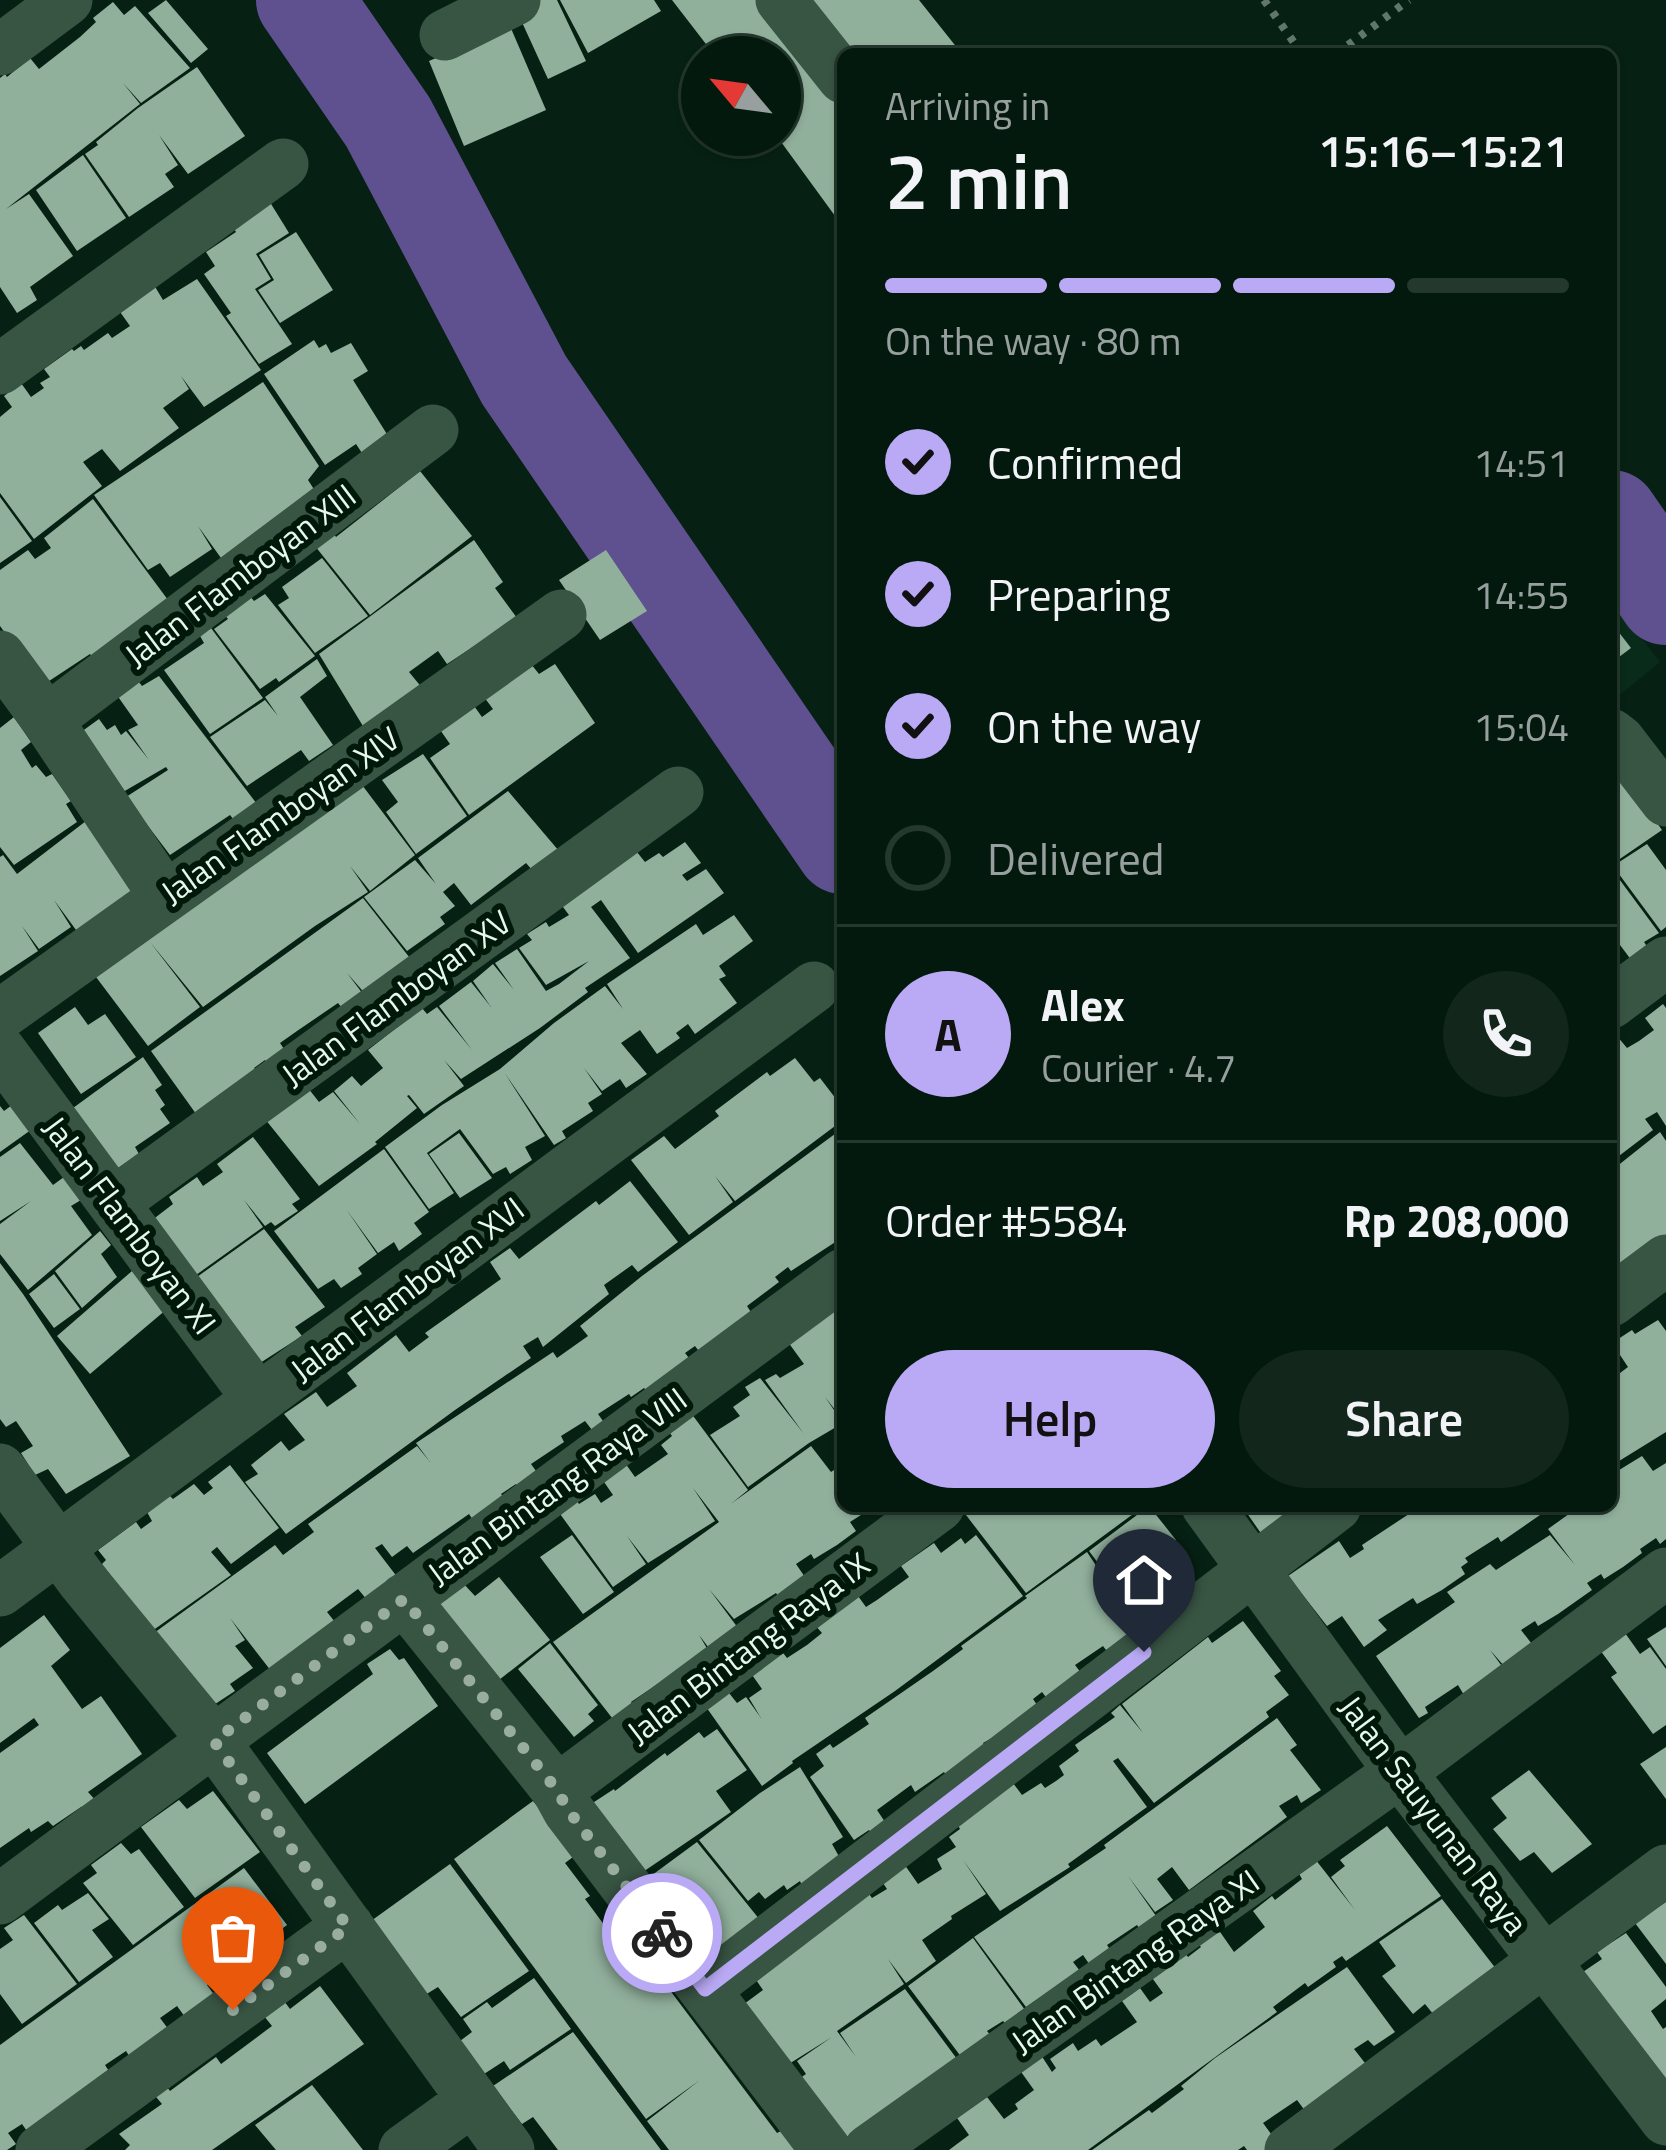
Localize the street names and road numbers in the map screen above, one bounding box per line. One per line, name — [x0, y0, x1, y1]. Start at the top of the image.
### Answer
street label: Jalan Flamboyan XIII — [114, 471, 366, 679]
street label: Jalan Flamboyan XIV — [150, 714, 410, 916]
street label: Jalan Flamboyan XV — [271, 897, 521, 1099]
street label: Jalan Flamboyan XI — [31, 1105, 229, 1345]
street label: Jalan Flamboyan XVI — [279, 1184, 535, 1394]
street label: Jalan Bintang Raya VIII — [417, 1375, 697, 1597]
street label: Jalan Bintang Raya IX — [616, 1540, 880, 1756]
street label: Jalan Sauyunan Raya — [1327, 1685, 1541, 1945]
street label: Jalan Bintang Raya XI — [1001, 1856, 1269, 2066]

